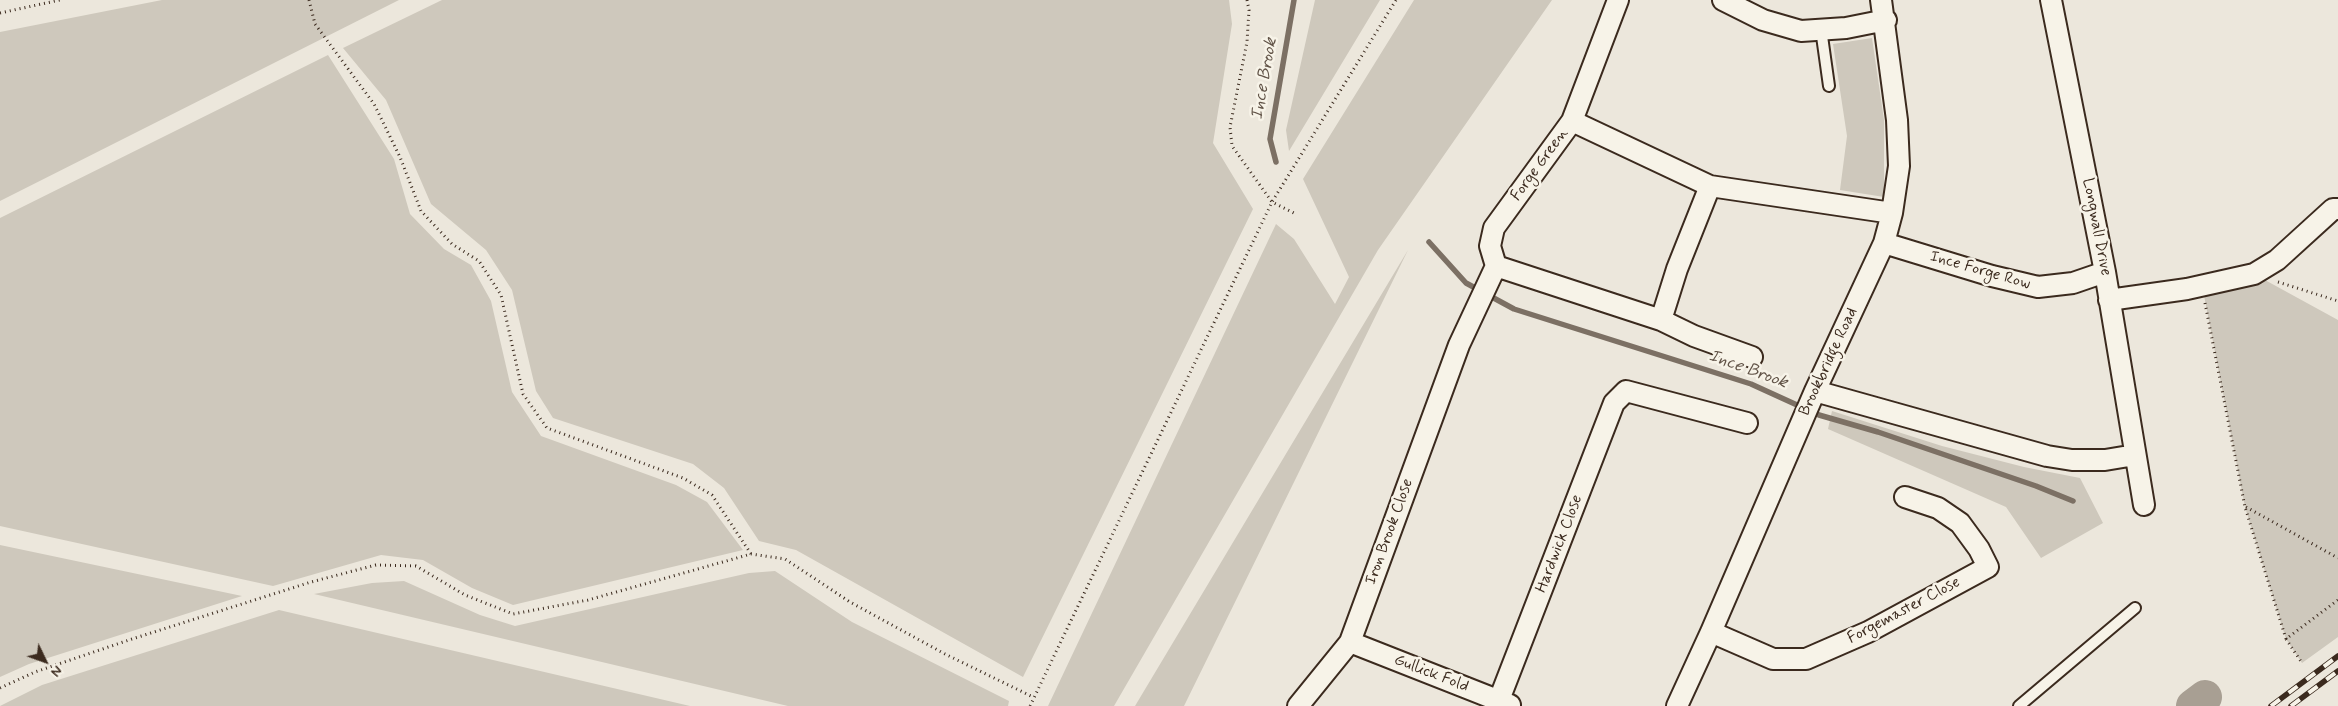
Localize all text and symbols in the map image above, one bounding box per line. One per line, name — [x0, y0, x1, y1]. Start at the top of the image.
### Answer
water label: Ince Brook — [1247, 37, 1283, 121]
street label: Forge Green — [1507, 125, 1573, 205]
street label: Longwall Drive — [2077, 177, 2115, 277]
street label: Ince Forge Row — [1928, 248, 2032, 294]
street label: Brookbridge Road — [1796, 305, 1862, 419]
water label: Ince Brook — [1706, 346, 1790, 394]
street label: Iron Brook Close — [1362, 476, 1418, 588]
street label: Hardwick Close — [1533, 492, 1587, 596]
street label: Forgemaster Close — [1844, 573, 1964, 649]
north arrow — [20, 636, 70, 686]
street label: Gullick Fold — [1391, 651, 1471, 697]
text: N — [46, 662, 66, 681]

